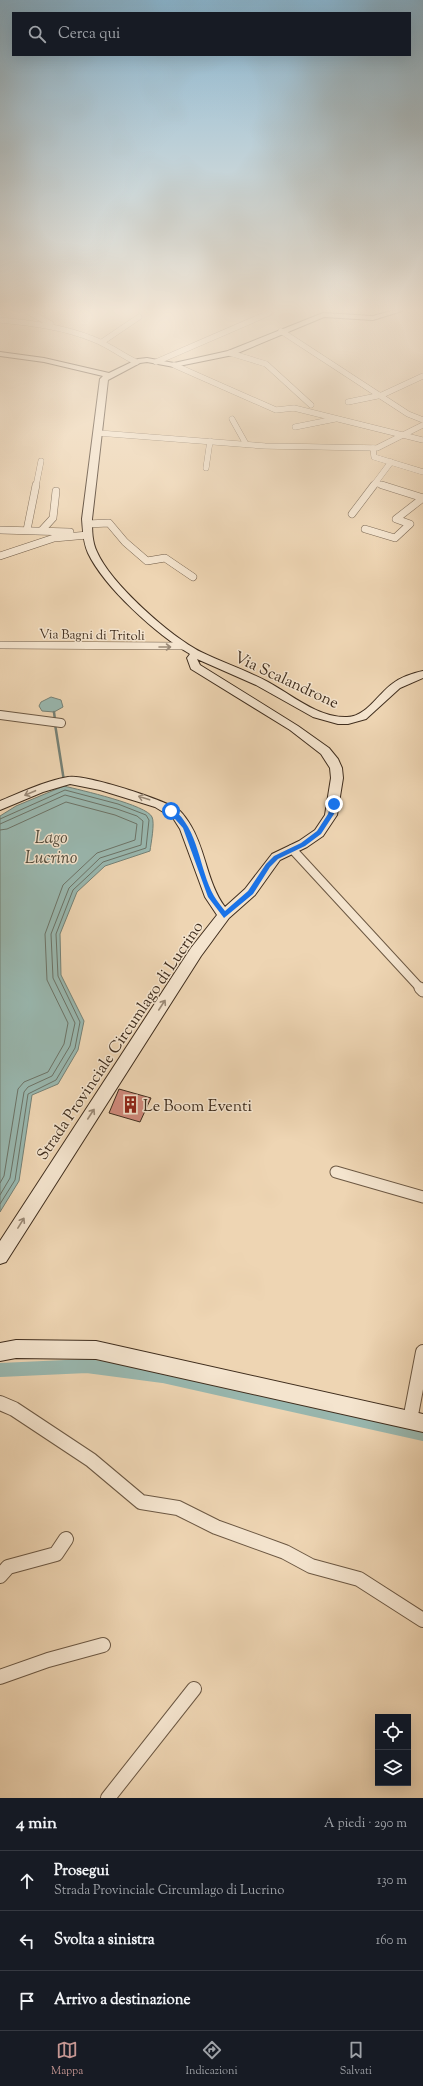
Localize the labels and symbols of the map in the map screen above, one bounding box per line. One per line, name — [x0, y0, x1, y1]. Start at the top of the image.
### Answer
street label: Via Bagni di Tritoli — [39, 626, 145, 646]
one-way arrow — [158, 643, 171, 651]
street label: Via Scalandrone — [230, 647, 342, 716]
one-way arrow — [24, 790, 36, 797]
one-way arrow — [137, 794, 150, 801]
route end — [325, 795, 343, 813]
route start — [162, 802, 180, 820]
water label: Lago Lucrino — [25, 827, 78, 871]
street label: Strada Provinciale Circumlago di Lucrino — [32, 917, 210, 1165]
one-way arrow — [158, 1000, 166, 1011]
building icon: Le Boom Eventi — [120, 1095, 140, 1115]
place label: Le Boom Eventi — [143, 1096, 253, 1119]
one-way arrow — [87, 1109, 95, 1120]
one-way arrow — [17, 1218, 25, 1229]

